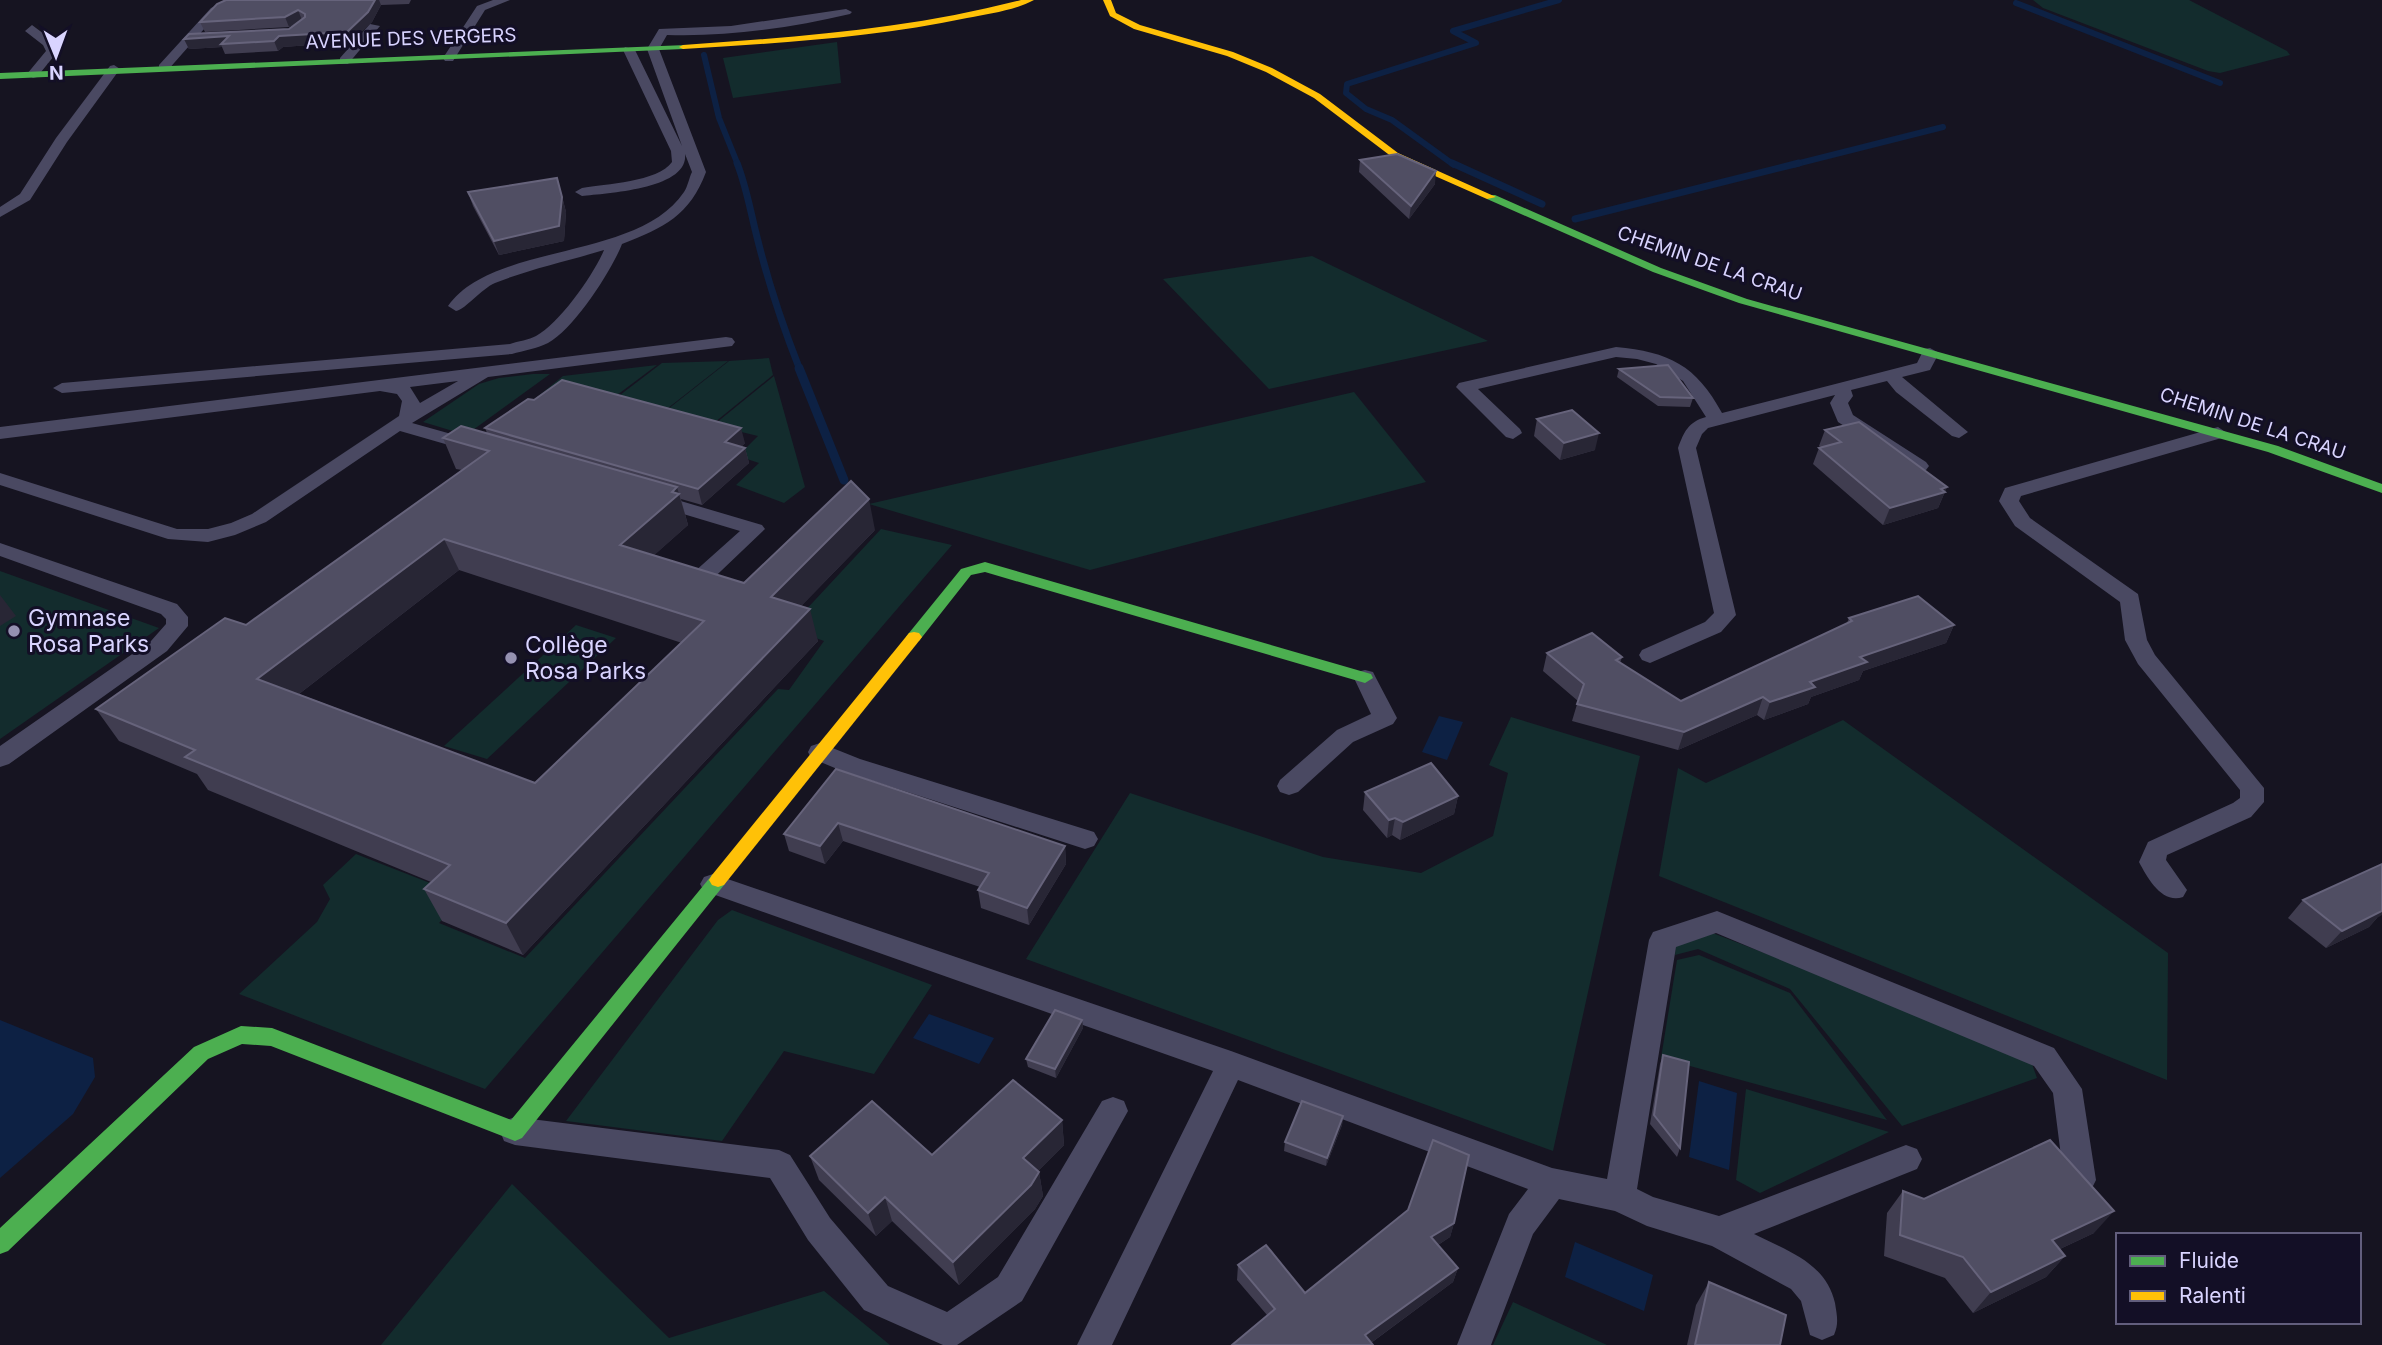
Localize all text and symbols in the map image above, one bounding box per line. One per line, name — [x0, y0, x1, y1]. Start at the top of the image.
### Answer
north arrow — [21, 21, 91, 91]
street label: AVENUE DES VERGERS — [305, 23, 517, 54]
text: N — [49, 61, 64, 84]
street label: CHEMIN DE LA CRAU — [1614, 221, 1805, 306]
street label: CHEMIN DE LA CRAU — [2157, 383, 2349, 464]
place label: Gymnase Rosa Parks — [28, 604, 149, 658]
marker: Gymnase Rosa Parks — [6, 623, 22, 639]
place label: Collège Rosa Parks — [525, 631, 646, 685]
marker: Collège Rosa Parks — [503, 650, 519, 666]
legend — [2116, 1233, 2361, 1324]
text: Fluide — [2179, 1248, 2239, 1273]
text: Ralenti — [2179, 1283, 2246, 1308]

